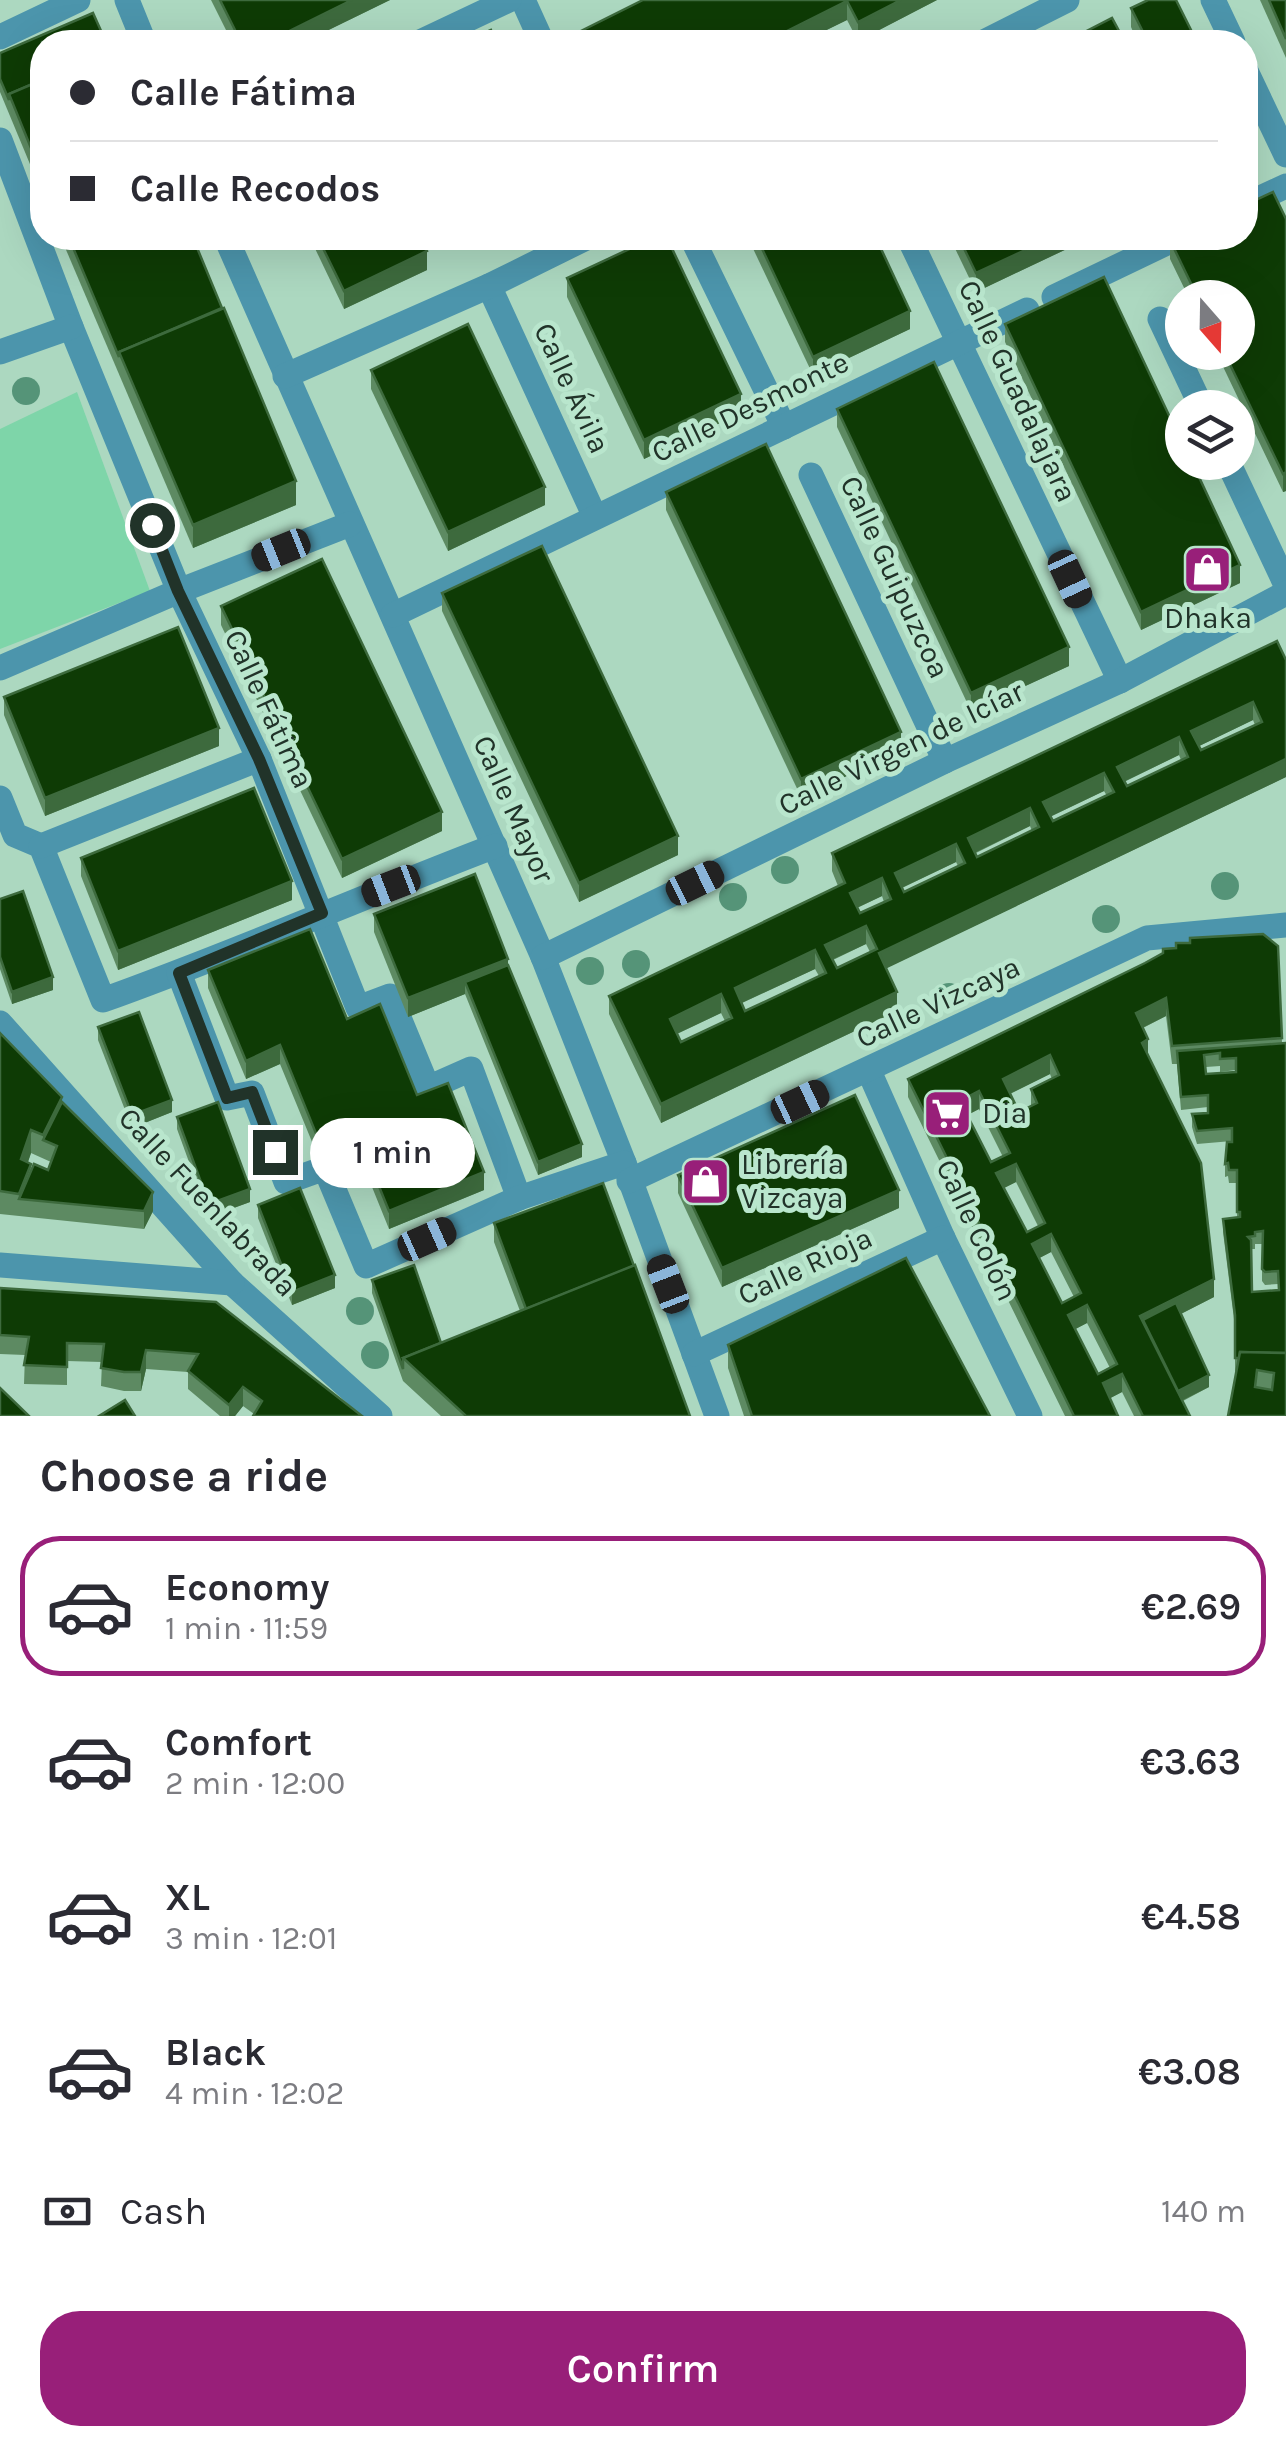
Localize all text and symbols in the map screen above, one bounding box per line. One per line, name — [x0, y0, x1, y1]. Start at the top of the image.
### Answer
text: Calle Fátima — [130, 70, 357, 115]
text: Calle Recodos — [130, 166, 380, 211]
street label: Calle Guadalajara — [951, 274, 1085, 508]
north arrow — [1165, 280, 1255, 370]
map controls — [1165, 280, 1255, 480]
street label: Calle Ávila — [526, 317, 618, 459]
street label: Calle Desmonte — [646, 344, 854, 470]
button: layers — [1165, 390, 1255, 480]
street label: Calle Guipuzcoa — [832, 470, 958, 684]
route start — [130, 503, 175, 548]
car — [248, 525, 314, 575]
shop icon: Dhaka — [1182, 543, 1234, 595]
car — [1044, 545, 1096, 613]
place label: Dhaka — [1164, 600, 1252, 636]
street label: Calle Fátima — [217, 624, 321, 794]
street label: Calle Virgen de Icíar — [772, 673, 1030, 823]
street label: Calle Mayor — [466, 730, 563, 888]
car — [661, 856, 729, 910]
car — [358, 861, 424, 911]
street label: Calle Vizcaya — [850, 948, 1026, 1056]
car — [766, 1076, 834, 1128]
supermarket icon: Dia — [921, 1087, 973, 1139]
place label: Dia — [982, 1095, 1027, 1131]
street label: Calle Fuenlabrada — [111, 1100, 305, 1304]
callout: 1 min — [310, 1117, 475, 1187]
route end — [253, 1130, 298, 1175]
text: 1 min — [353, 1134, 432, 1171]
place label: Librería Vizcaya — [741, 1146, 844, 1216]
street label: Calle Colón — [929, 1154, 1025, 1306]
shop icon: Librería Vizcaya — [680, 1155, 732, 1207]
car — [393, 1213, 461, 1265]
street label: Calle Rioja — [732, 1219, 878, 1313]
car — [643, 1251, 693, 1317]
text: Choose a ride — [40, 1450, 328, 1502]
icon: car — [45, 1561, 135, 1651]
text: Economy — [165, 1565, 329, 1610]
text: €2.69 — [1141, 1584, 1241, 1629]
text: 1 min · 11:59 — [165, 1610, 328, 1647]
icon: car — [45, 1716, 135, 1806]
text: Comfort — [165, 1720, 312, 1765]
text: €3.63 — [1140, 1739, 1241, 1784]
text: 2 min · 12:00 — [165, 1765, 345, 1802]
icon: car — [45, 1871, 135, 1961]
text: XL — [165, 1875, 210, 1920]
text: €4.58 — [1141, 1894, 1241, 1939]
text: 3 min · 12:01 — [165, 1920, 337, 1957]
icon: car — [45, 2026, 135, 2116]
text: Black — [165, 2030, 266, 2075]
text: €3.08 — [1138, 2049, 1241, 2094]
text: 4 min · 12:02 — [165, 2075, 344, 2112]
icon: cash — [40, 2184, 95, 2239]
text: Cash — [120, 2189, 207, 2234]
text: 140 m — [1161, 2193, 1246, 2230]
button: Confirm — [40, 2311, 1246, 2426]

